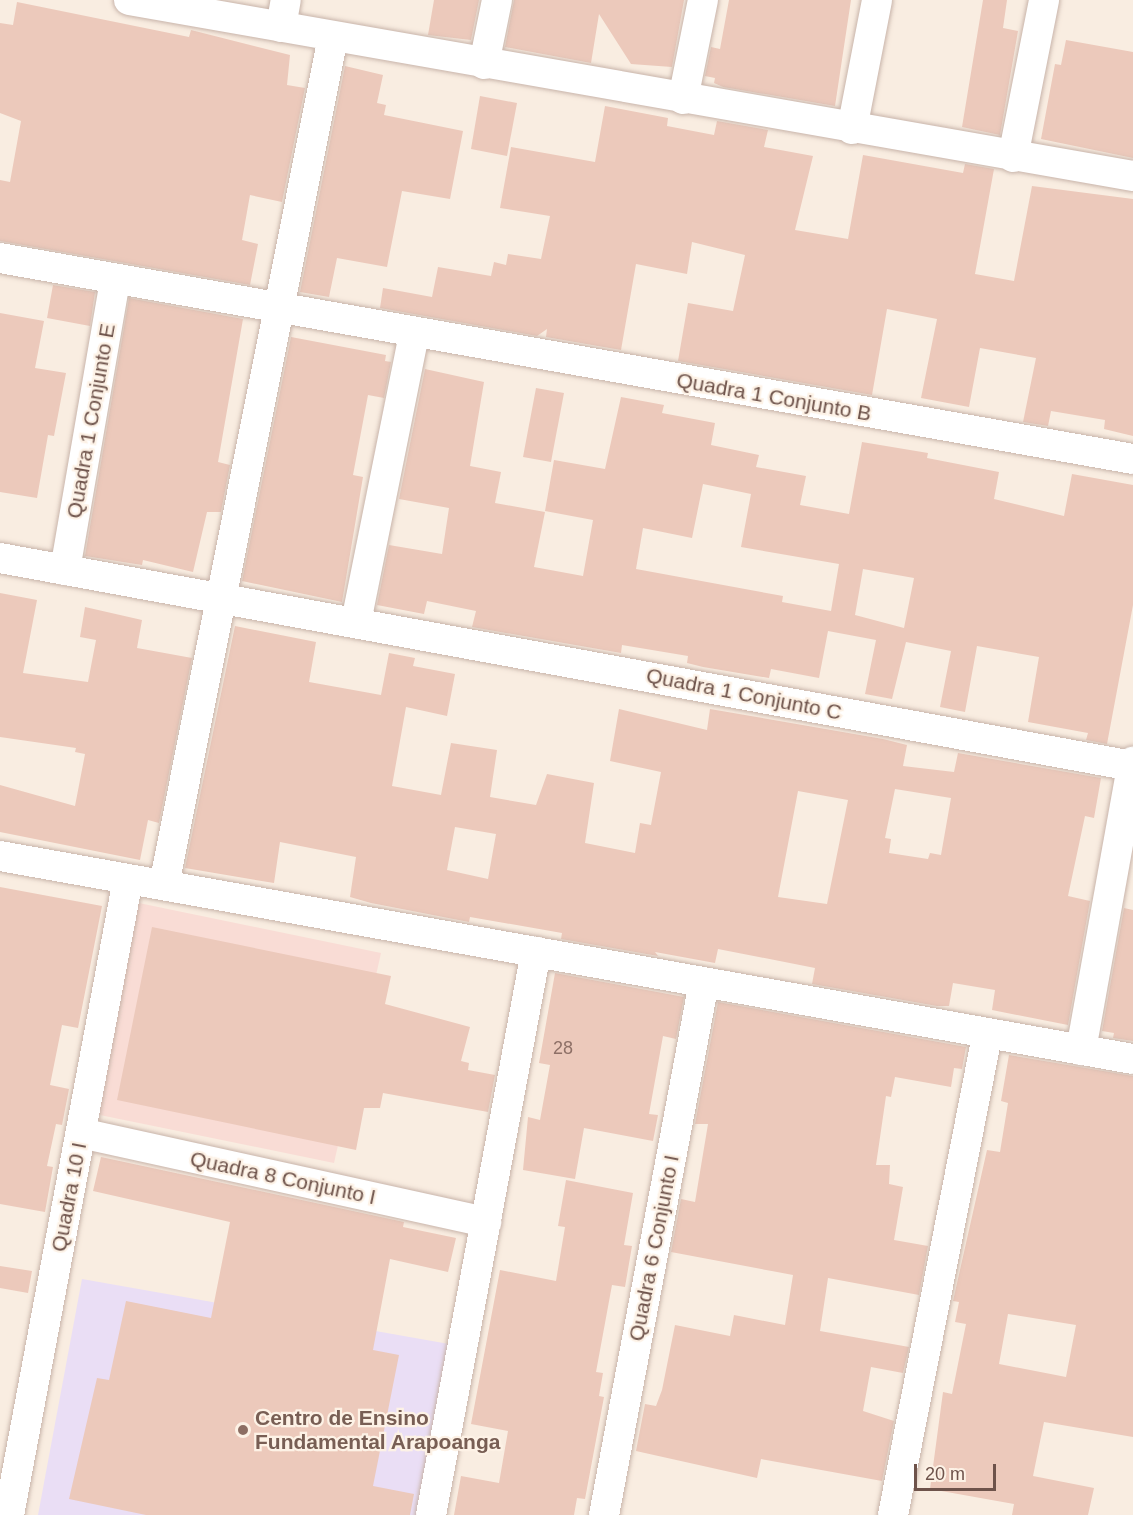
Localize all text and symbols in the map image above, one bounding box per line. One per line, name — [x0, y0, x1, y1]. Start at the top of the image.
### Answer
street label: Quadra 1 Conjunto E — [61, 322, 121, 520]
street label: Quadra 1 Conjunto B — [675, 367, 873, 427]
street label: Quadra 1 Conjunto C — [644, 663, 844, 725]
house number: 28 — [553, 1037, 573, 1059]
street label: Quadra 10 I — [46, 1140, 92, 1254]
street label: Quadra 8 Conjunto I — [188, 1146, 378, 1210]
street label: Quadra 6 Conjunto I — [624, 1153, 684, 1343]
place label: Centro de Ensino Fundamental Arapoanga — [255, 1405, 501, 1455]
marker: Centro de Ensino Fundamental Arapoanga — [236, 1423, 250, 1437]
scale bar — [917, 1452, 1000, 1490]
text: 20 m — [925, 1464, 965, 1484]

